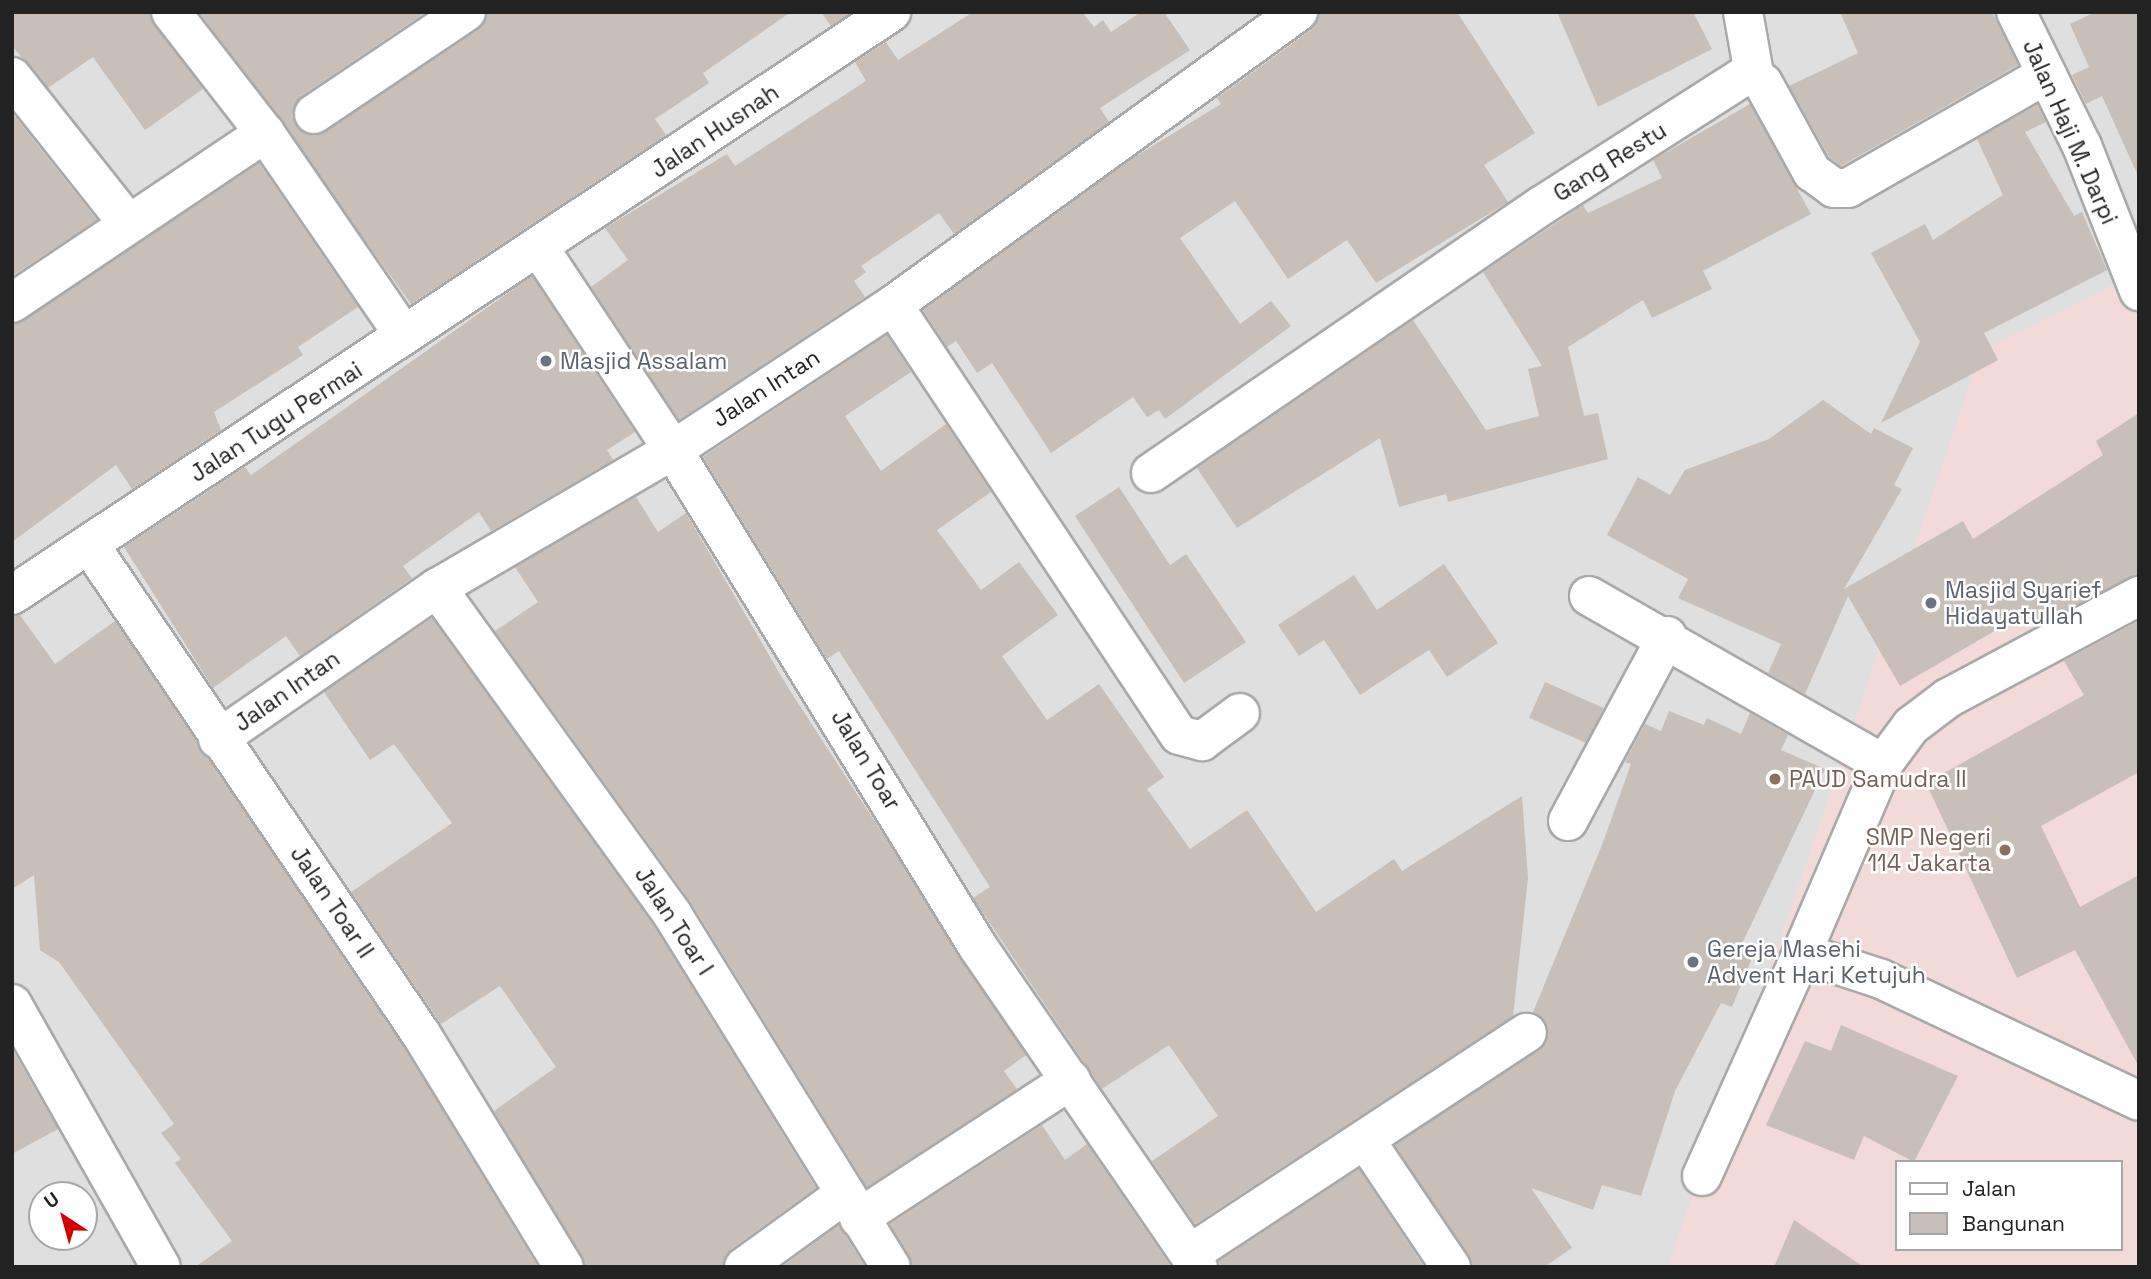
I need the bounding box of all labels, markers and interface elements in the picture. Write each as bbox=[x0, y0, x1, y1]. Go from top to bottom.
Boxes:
street label: Jalan Haji M. Darpi bbox=[2017, 35, 2123, 229]
street label: Jalan Husnah bbox=[646, 78, 784, 184]
street label: Gang Restu bbox=[1548, 116, 1672, 208]
street label: Jalan Intan bbox=[707, 343, 825, 433]
place label: Masjid Assalam bbox=[560, 347, 728, 375]
marker: Masjid Assalam bbox=[538, 353, 554, 369]
street label: Jalan Tugu Permai bbox=[185, 356, 367, 488]
place label: Masjid Syarief Hidayatullah bbox=[1945, 576, 2101, 630]
marker: Masjid Syarief Hidayatullah bbox=[1923, 595, 1939, 611]
street label: Jalan Intan bbox=[229, 645, 345, 737]
street label: Jalan Toar bbox=[825, 705, 907, 815]
place label: PAUD Samudra II bbox=[1789, 765, 1967, 793]
marker: PAUD Samudra II bbox=[1767, 771, 1783, 787]
place label: SMP Negeri 114 Jakarta bbox=[1866, 823, 1991, 877]
street label: Jalan Toar II bbox=[284, 841, 380, 963]
marker: SMP Negeri 114 Jakarta bbox=[1997, 842, 2013, 858]
street label: Jalan Toar I bbox=[629, 861, 719, 981]
place label: Gereja Masehi Advent Hari Ketujuh bbox=[1707, 935, 1926, 989]
marker: Gereja Masehi Advent Hari Ketujuh bbox=[1685, 954, 1701, 970]
legend bbox=[1896, 1160, 2123, 1251]
text: Jalan bbox=[1962, 1175, 2016, 1202]
north arrow bbox=[28, 1181, 98, 1251]
text: U bbox=[39, 1186, 64, 1214]
text: Bangunan bbox=[1962, 1210, 2065, 1237]

